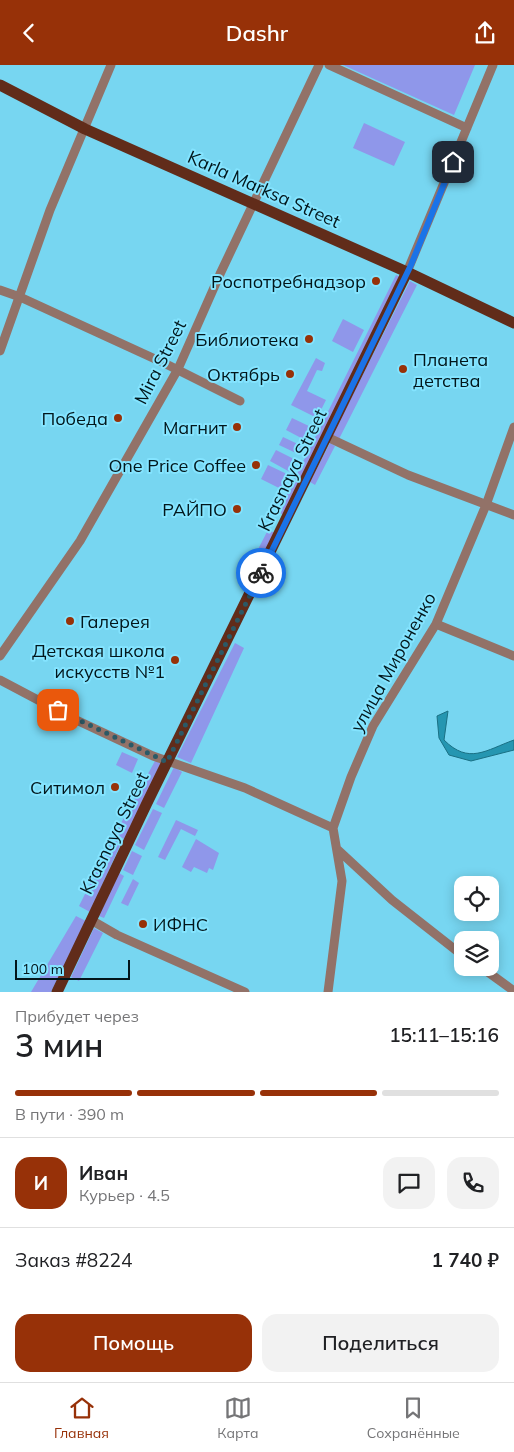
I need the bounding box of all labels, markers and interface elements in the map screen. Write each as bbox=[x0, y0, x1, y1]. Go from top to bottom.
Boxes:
icon: back bbox=[15, 19, 43, 47]
text: Dashr bbox=[226, 19, 288, 47]
icon: share bbox=[471, 19, 499, 47]
pin bbox=[432, 141, 474, 183]
street label: Karla Marksa Street bbox=[184, 145, 344, 233]
icon: home bbox=[439, 148, 467, 176]
place label: Роспотребнадзор bbox=[211, 270, 366, 293]
marker: Роспотребнадзор bbox=[370, 275, 382, 287]
street label: Mira Street bbox=[129, 316, 191, 408]
place label: Библиотека bbox=[195, 328, 299, 351]
marker: Библиотека bbox=[303, 333, 315, 345]
place label: Планета детства bbox=[413, 348, 488, 392]
place label: Октябрь bbox=[207, 363, 280, 386]
marker: Планета детства bbox=[397, 363, 409, 375]
marker: Октябрь bbox=[284, 368, 296, 380]
street label: Krasnaya Street bbox=[252, 405, 332, 535]
place label: Победа bbox=[41, 407, 108, 430]
marker: Победа bbox=[112, 412, 124, 424]
place label: Магнит bbox=[163, 416, 228, 439]
marker: Магнит bbox=[231, 421, 243, 433]
place label: One Price Coffee bbox=[108, 454, 246, 477]
marker: One Price Coffee bbox=[250, 459, 262, 471]
place label: РАЙПО bbox=[162, 498, 227, 521]
marker: РАЙПО bbox=[231, 503, 243, 515]
courier bbox=[236, 548, 286, 598]
icon: bike bbox=[247, 559, 275, 587]
street label: улица Мироненко bbox=[345, 588, 441, 736]
place label: Галерея bbox=[80, 610, 150, 633]
marker: Галерея bbox=[64, 615, 76, 627]
place label: Детская школа искусств №1 bbox=[32, 639, 165, 683]
marker: Детская школа искусств №1 bbox=[169, 654, 181, 666]
pin bbox=[37, 689, 79, 731]
icon: bag bbox=[44, 696, 72, 724]
street label: Krasnaya Street bbox=[74, 768, 154, 898]
place label: Ситимол bbox=[30, 776, 105, 799]
marker: Ситимол bbox=[109, 781, 121, 793]
map controls bbox=[454, 876, 499, 976]
button: locate bbox=[454, 876, 499, 921]
place label: ИФНС bbox=[153, 913, 208, 936]
marker: ИФНС bbox=[137, 918, 149, 930]
button: layers bbox=[454, 931, 499, 976]
scale bar bbox=[15, 957, 130, 980]
text: 100 m bbox=[22, 960, 63, 978]
text: Прибудет через bbox=[15, 1006, 139, 1026]
text: 15:11–15:16 bbox=[389, 1023, 499, 1047]
text: 3 мин bbox=[15, 1025, 103, 1065]
text: В пути · 390 m bbox=[15, 1104, 124, 1124]
button: chat bbox=[383, 1157, 435, 1209]
button: phone bbox=[447, 1157, 499, 1209]
text: Иван bbox=[79, 1161, 128, 1185]
text: И bbox=[34, 1171, 48, 1195]
text: Курьер · 4.5 bbox=[79, 1185, 170, 1205]
text: Заказ #8224 bbox=[15, 1248, 132, 1272]
text: 1 740 ₽ bbox=[432, 1248, 499, 1272]
button: Помощь bbox=[15, 1314, 252, 1372]
button: Поделиться bbox=[262, 1314, 499, 1372]
tab: Главная bbox=[54, 1394, 109, 1442]
tab: Карта bbox=[217, 1394, 258, 1442]
tab: Сохранённые bbox=[367, 1394, 460, 1442]

